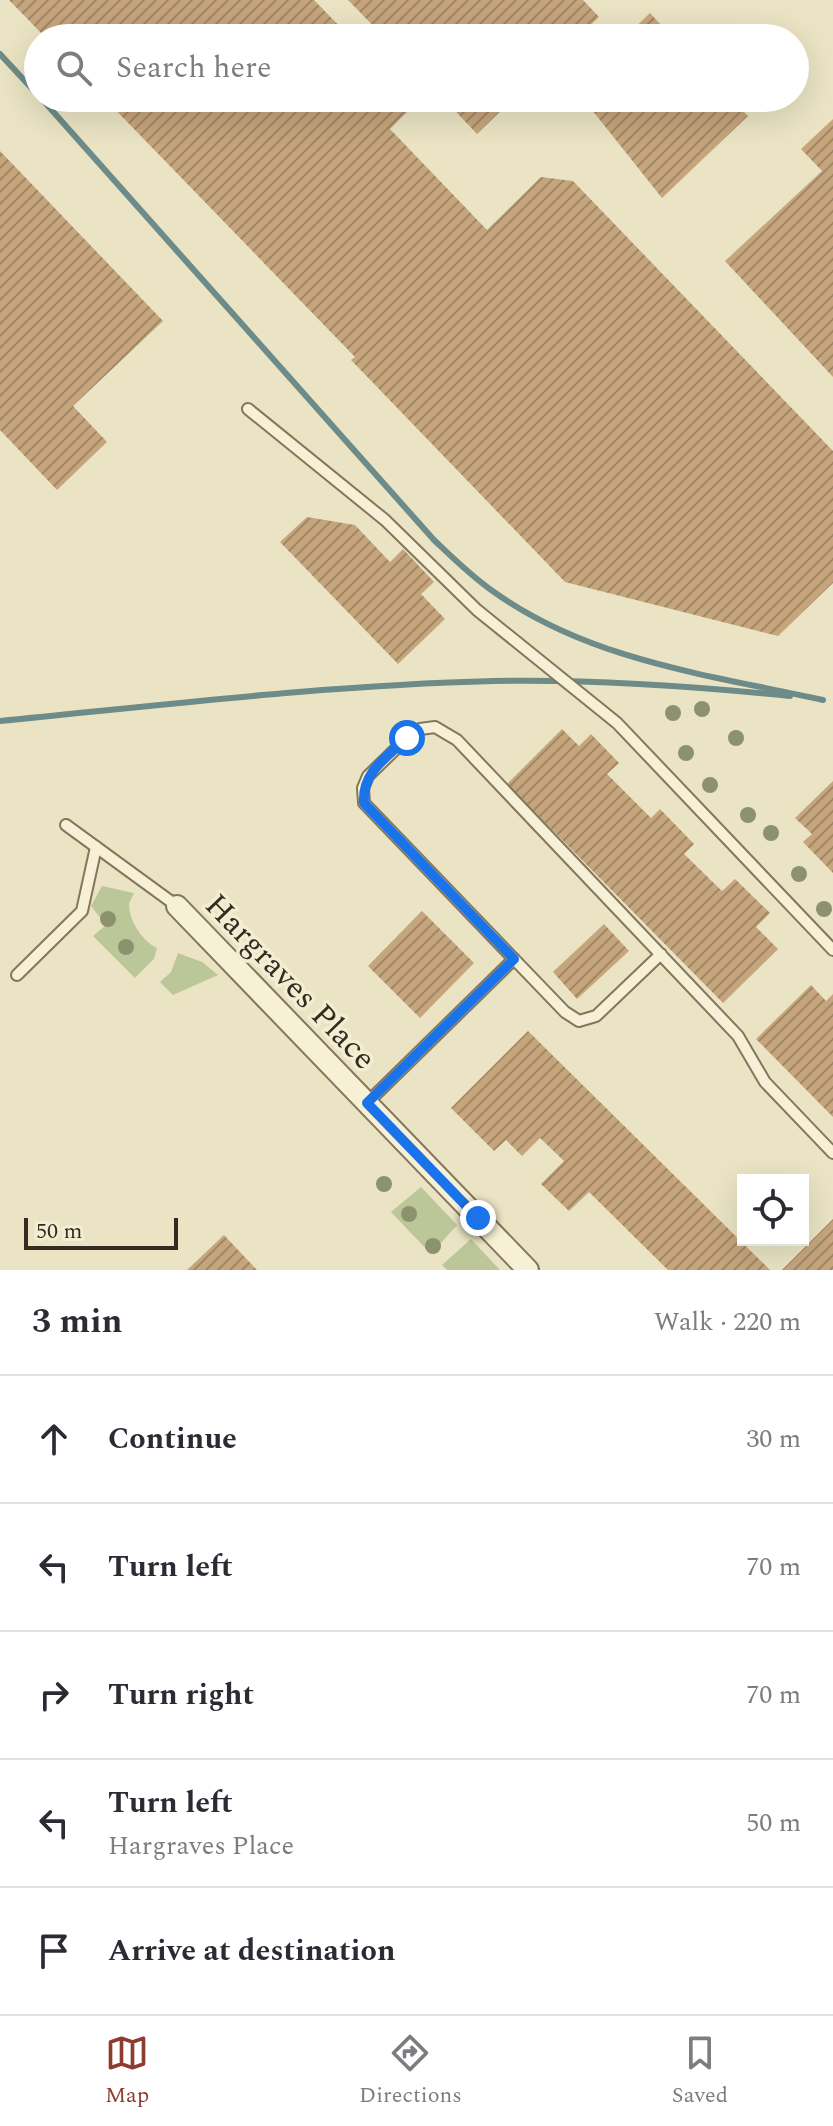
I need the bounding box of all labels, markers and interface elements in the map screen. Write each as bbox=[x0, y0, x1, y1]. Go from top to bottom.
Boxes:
search box bbox=[24, 24, 809, 112]
text: Search here bbox=[116, 45, 272, 91]
icon: search bbox=[52, 46, 96, 90]
route start bbox=[389, 720, 425, 756]
street label: Hargraves Place bbox=[193, 883, 387, 1081]
map controls bbox=[737, 1174, 809, 1246]
button: locate bbox=[737, 1174, 809, 1246]
route end bbox=[460, 1200, 496, 1236]
scale bar bbox=[24, 1214, 178, 1250]
text: 50 m bbox=[36, 1215, 82, 1248]
text: 3 min bbox=[32, 1296, 122, 1348]
text: Walk · 220 m bbox=[654, 1302, 801, 1342]
text: Continue bbox=[108, 1416, 237, 1462]
icon: ahead bbox=[32, 1417, 76, 1461]
text: 30 m bbox=[746, 1419, 801, 1459]
text: Turn left bbox=[108, 1544, 233, 1590]
icon: left bbox=[32, 1545, 76, 1589]
text: 70 m bbox=[746, 1547, 801, 1587]
text: Turn right bbox=[108, 1672, 254, 1718]
icon: right bbox=[32, 1673, 76, 1717]
text: 70 m bbox=[746, 1675, 801, 1715]
text: Turn left bbox=[108, 1780, 233, 1826]
icon: left bbox=[32, 1801, 76, 1845]
text: 50 m bbox=[746, 1803, 801, 1843]
text: Hargraves Place bbox=[108, 1826, 294, 1866]
text: Arrive at destination bbox=[108, 1928, 395, 1974]
icon: arrive bbox=[32, 1929, 76, 1973]
tab: Map bbox=[105, 2031, 149, 2112]
tab: Directions bbox=[359, 2031, 462, 2112]
tab: Saved bbox=[672, 2031, 728, 2112]

